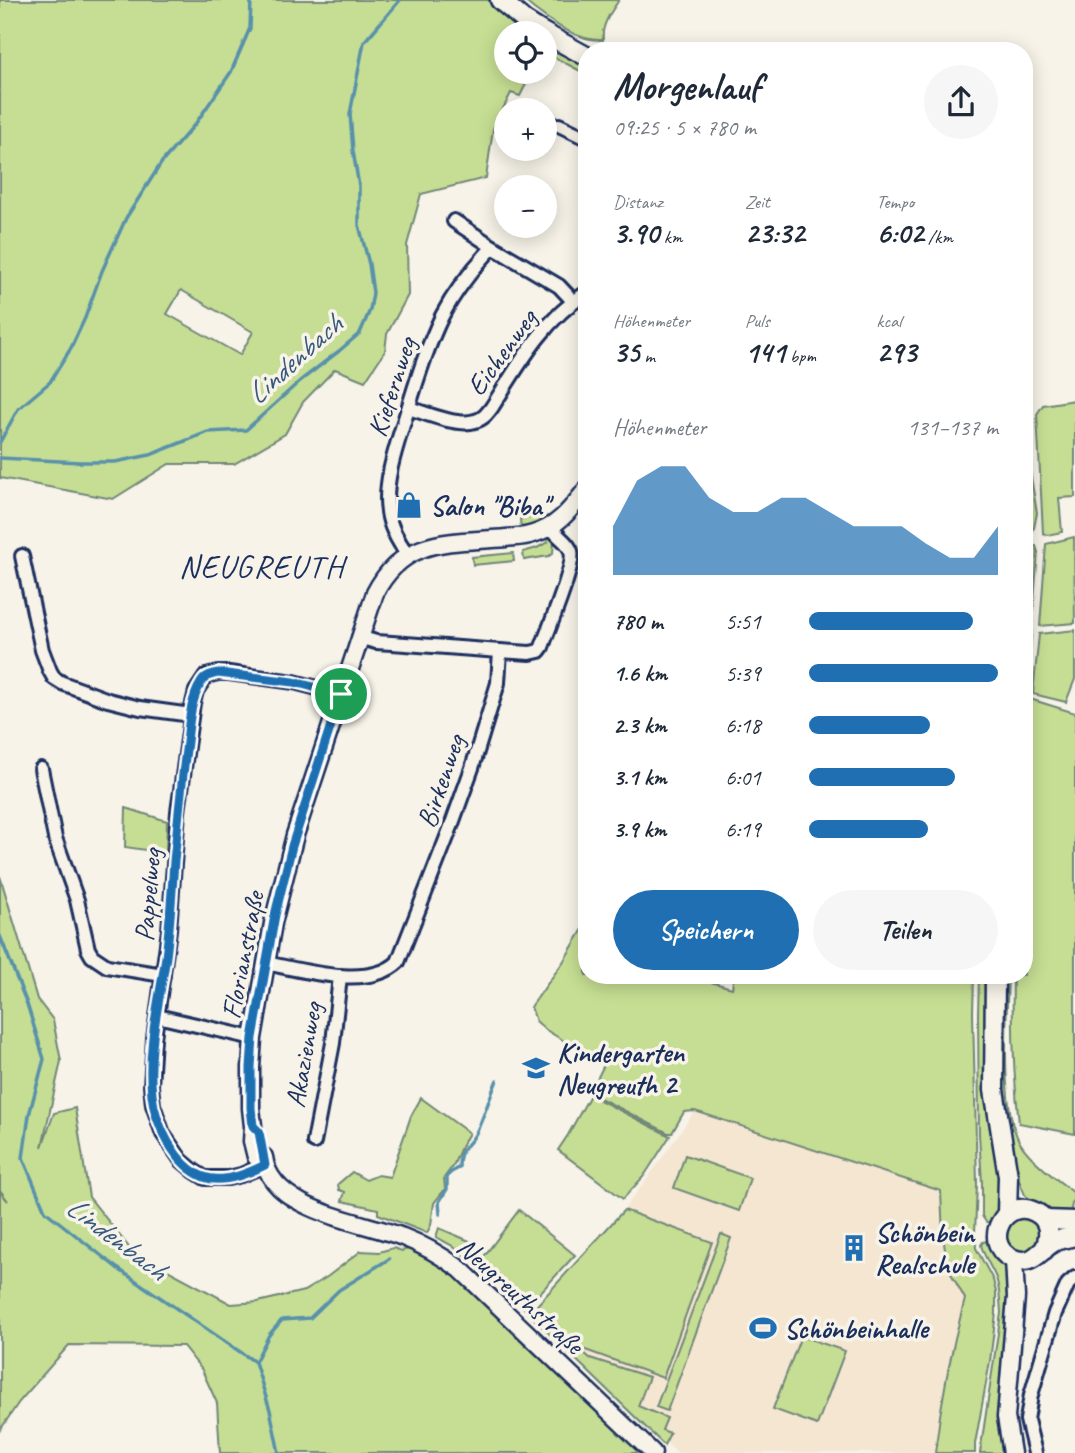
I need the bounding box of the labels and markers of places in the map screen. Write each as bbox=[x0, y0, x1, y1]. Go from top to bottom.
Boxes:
place label: Salon "Biba" bbox=[430, 488, 555, 523]
shop icon: Salon "Biba" bbox=[394, 490, 424, 520]
pin bbox=[311, 664, 371, 724]
place label: Kindergarten Neugreuth 2 bbox=[557, 1035, 685, 1102]
school or university icon: Kindergarten Neugreuth 2 bbox=[521, 1053, 551, 1083]
place label: Schönbein Realschule bbox=[875, 1215, 977, 1282]
building icon: Schönbein Realschule bbox=[839, 1233, 869, 1263]
place label: Schönbeinhalle bbox=[784, 1311, 930, 1346]
sports icon: Schönbeinhalle bbox=[748, 1313, 778, 1343]

